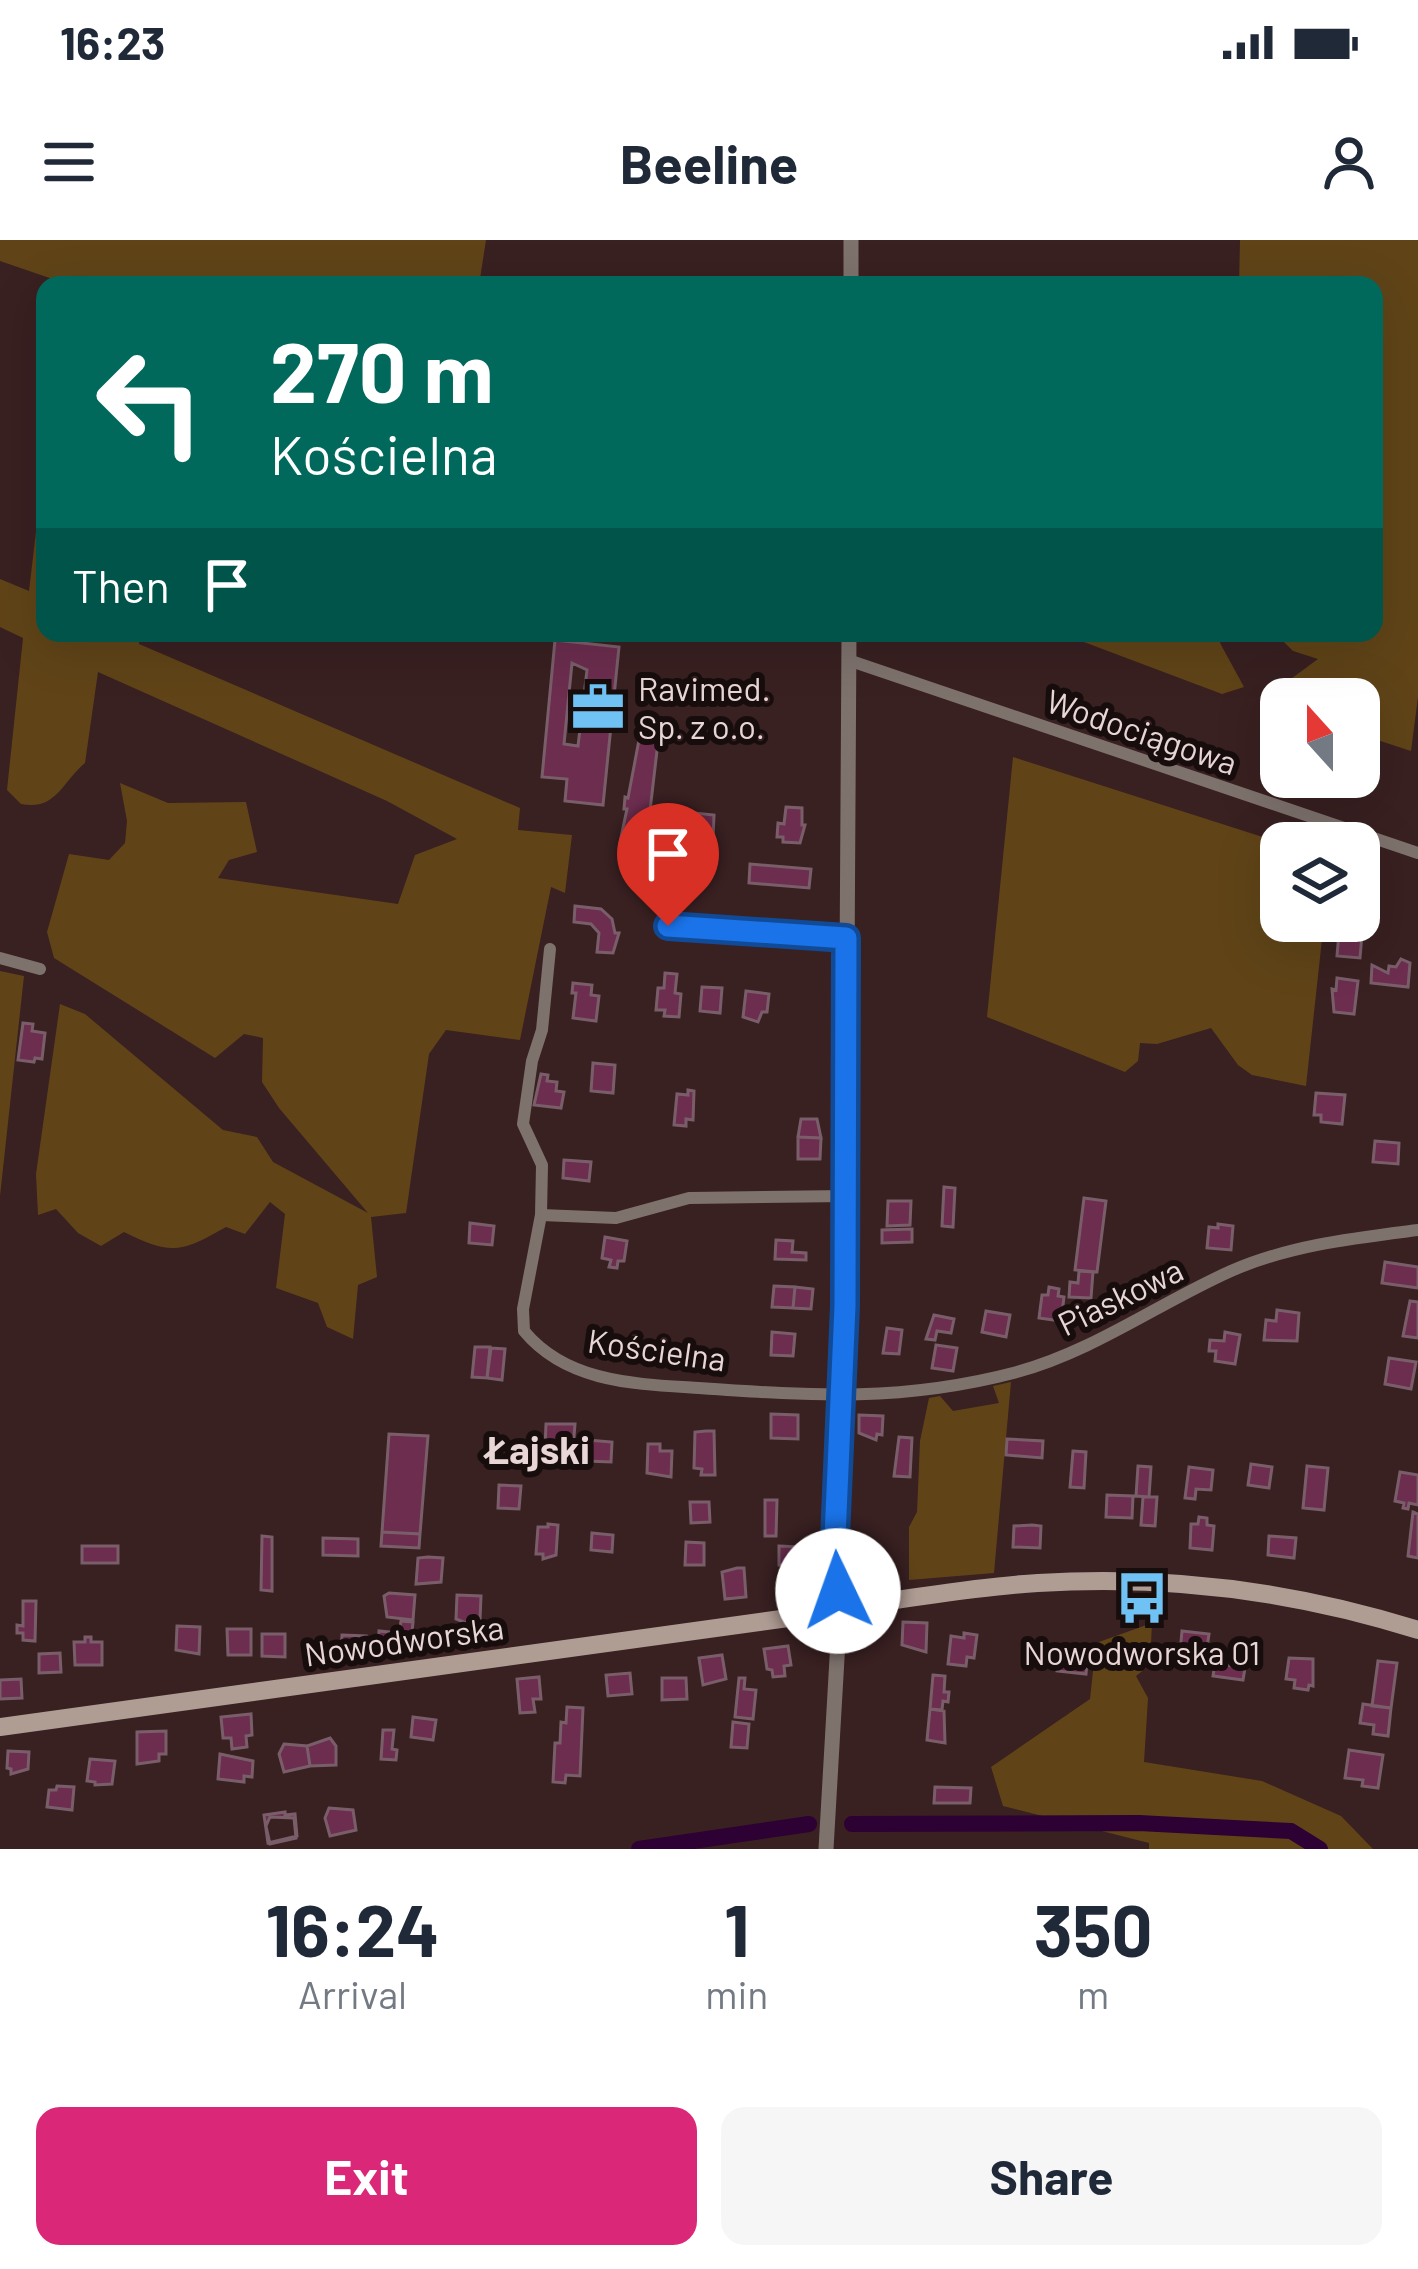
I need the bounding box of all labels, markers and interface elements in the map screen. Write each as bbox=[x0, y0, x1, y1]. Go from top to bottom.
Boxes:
text: 16:23 bbox=[60, 15, 165, 69]
icon: menu bbox=[36, 129, 102, 195]
icon: person bbox=[1316, 129, 1382, 195]
text: Beeline bbox=[620, 130, 798, 195]
text: 270 m bbox=[270, 319, 494, 420]
icon: left bbox=[72, 324, 228, 480]
text: Kościelna bbox=[270, 421, 498, 486]
icon: arrive bbox=[194, 552, 260, 618]
text: Then bbox=[72, 558, 170, 612]
place label: Ravimed. Sp. z o.o. bbox=[638, 668, 771, 746]
office icon: Ravimed. Sp. z o.o. bbox=[569, 678, 627, 736]
north arrow bbox=[1260, 678, 1380, 798]
map controls bbox=[1260, 678, 1380, 942]
street label: Wodociągowa bbox=[1041, 680, 1243, 782]
pin bbox=[617, 803, 719, 926]
icon: arrive bbox=[635, 821, 701, 887]
button: layers bbox=[1260, 822, 1380, 942]
street label: Piaskowa bbox=[1051, 1249, 1189, 1343]
street label: Kościelna bbox=[585, 1320, 729, 1378]
district label: Łajski bbox=[483, 1425, 590, 1472]
position arrow bbox=[775, 1528, 901, 1654]
bus stop icon: Nowodworska 01 bbox=[1113, 1569, 1171, 1627]
street label: Nowodworska bbox=[302, 1606, 506, 1674]
place label: Nowodworska 01 bbox=[1024, 1632, 1260, 1672]
text: 16:24 bbox=[265, 1885, 440, 1971]
text: 1 bbox=[724, 1885, 749, 1971]
text: 350 bbox=[1034, 1885, 1153, 1971]
text: Arrival bbox=[298, 1970, 407, 2017]
text: min bbox=[705, 1970, 768, 2017]
text: m bbox=[1077, 1970, 1109, 2017]
button: Exit bbox=[36, 2107, 697, 2245]
button: Share bbox=[721, 2107, 1382, 2245]

